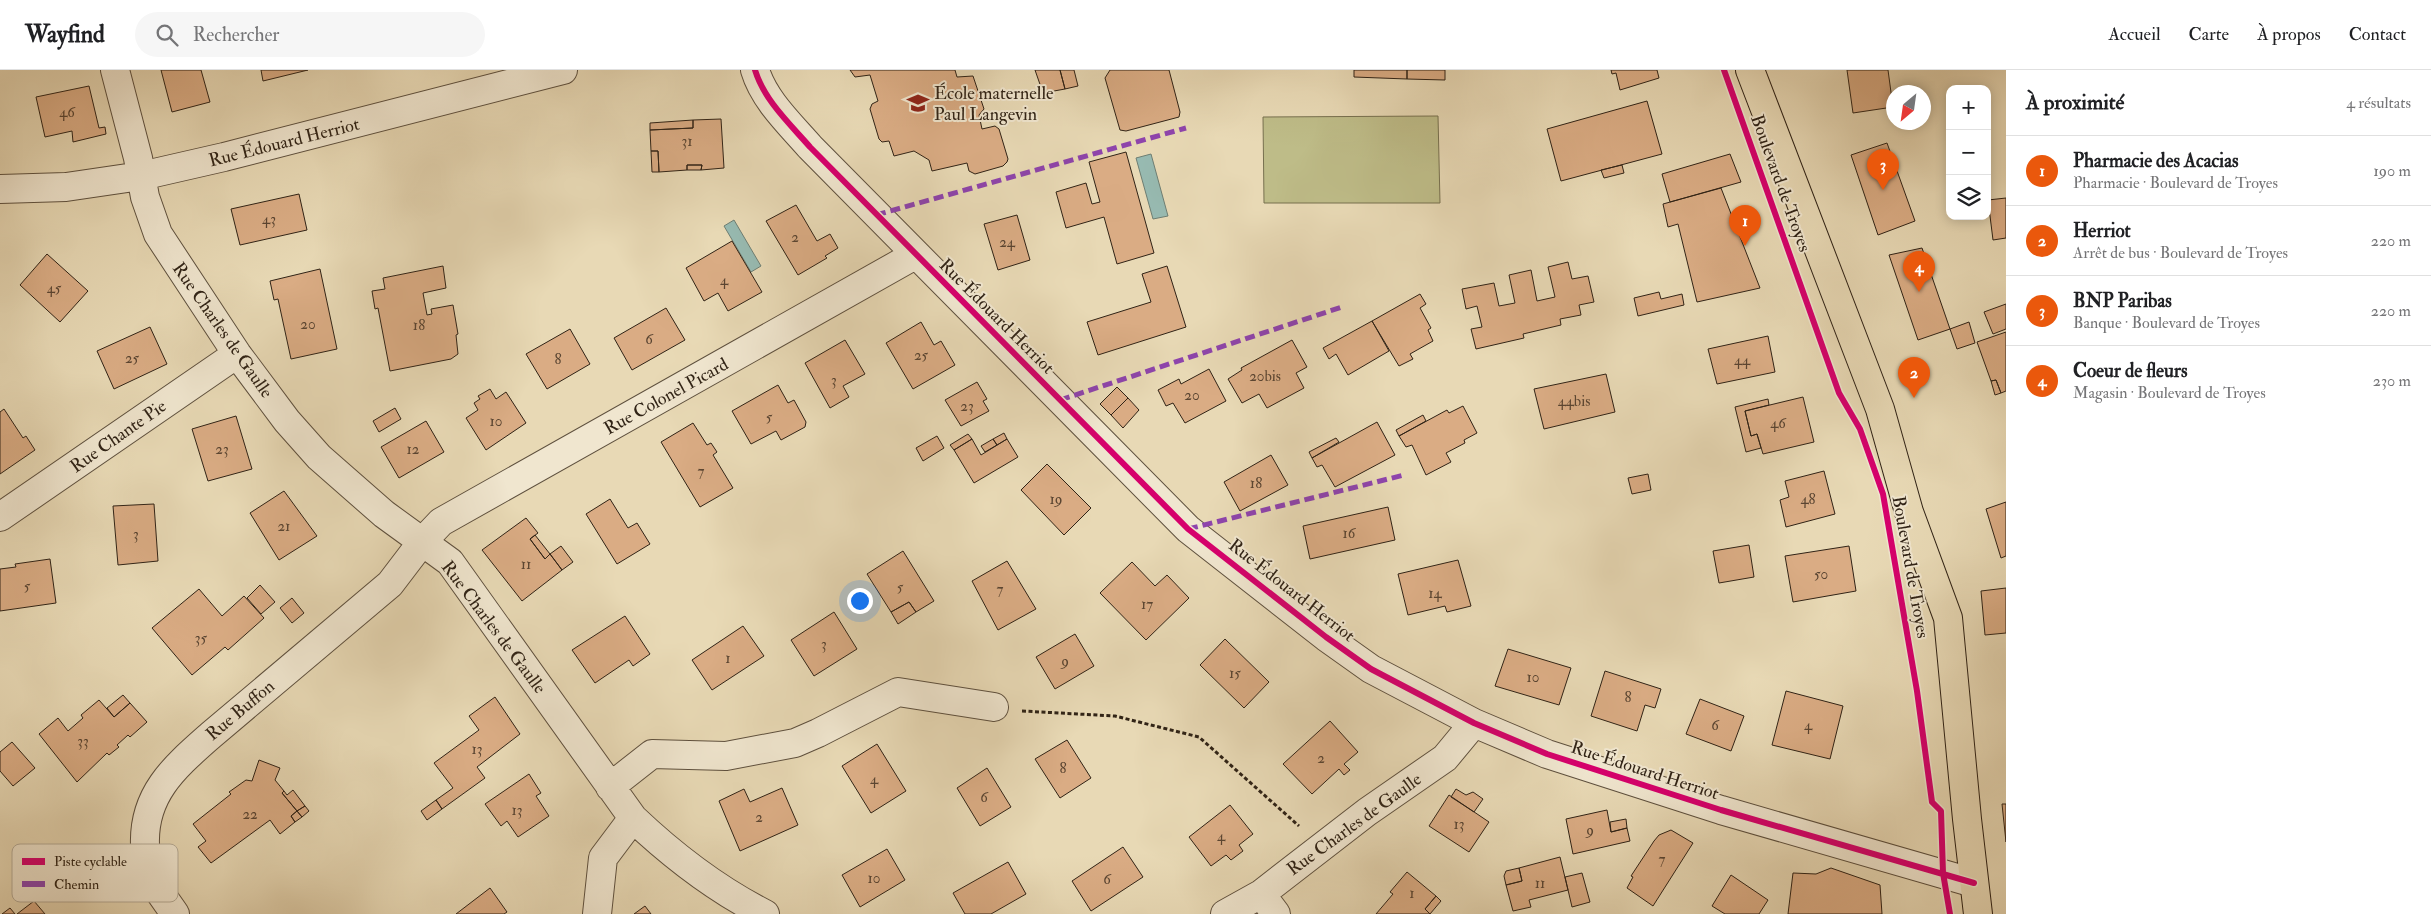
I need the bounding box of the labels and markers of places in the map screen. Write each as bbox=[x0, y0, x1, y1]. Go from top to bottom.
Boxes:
place label: École maternelle Paul Langevin bbox=[934, 82, 1054, 126]
school or university icon: École maternelle Paul Langevin bbox=[905, 90, 931, 116]
pin: 3 bbox=[1867, 149, 1899, 190]
pin: 1 bbox=[1729, 205, 1761, 246]
pin: 4 bbox=[1903, 251, 1935, 292]
pin: 2 bbox=[1898, 357, 1930, 398]

